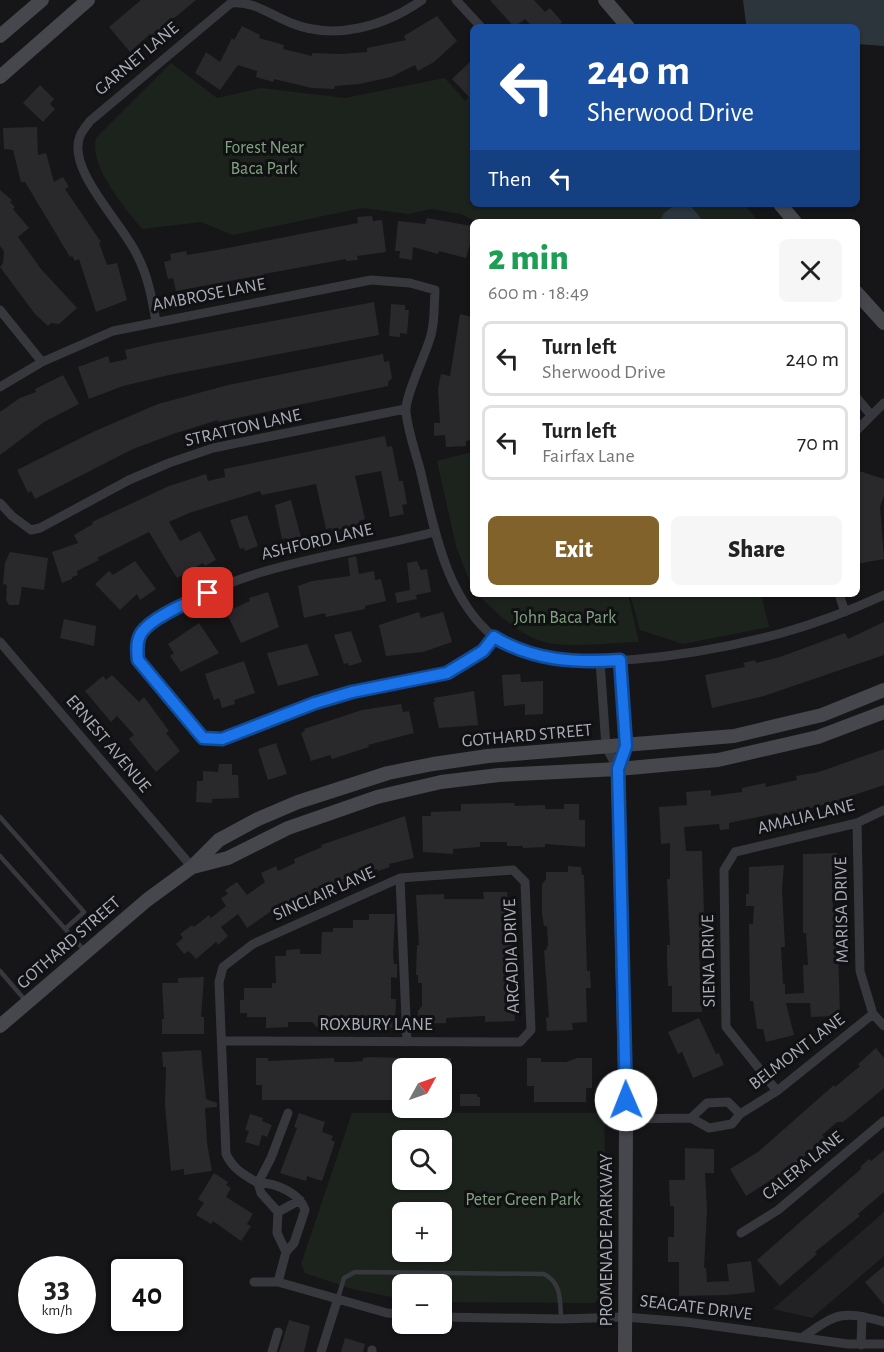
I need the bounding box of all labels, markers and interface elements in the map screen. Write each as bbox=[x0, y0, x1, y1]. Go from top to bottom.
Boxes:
street label: GARNET LANE bbox=[92, 19, 182, 99]
icon: left bbox=[488, 48, 566, 126]
text: 240 m bbox=[587, 50, 690, 92]
text: Sherwood Drive bbox=[587, 99, 754, 126]
park label: Forest Near Baca Park bbox=[224, 139, 304, 178]
icon: left bbox=[544, 162, 577, 195]
text: Then bbox=[488, 168, 532, 190]
button: close bbox=[779, 239, 842, 302]
text: 2 min bbox=[488, 240, 569, 276]
street label: AMBROSE LANE bbox=[151, 275, 267, 315]
text: 600 m · 18:49 bbox=[488, 283, 589, 303]
text: Turn left bbox=[542, 336, 616, 358]
icon: left bbox=[491, 342, 524, 375]
text: 240 m bbox=[786, 348, 839, 370]
text: Sherwood Drive bbox=[542, 362, 666, 382]
street label: STRATTON LANE bbox=[183, 406, 303, 450]
text: Turn left bbox=[542, 420, 616, 442]
icon: left bbox=[491, 426, 524, 459]
text: 70 m bbox=[797, 432, 839, 454]
text: Fairfax Lane bbox=[542, 446, 635, 466]
button: Exit bbox=[488, 516, 659, 585]
button: Share bbox=[671, 516, 842, 585]
street label: ASHFORD LANE bbox=[259, 520, 375, 564]
pin bbox=[182, 567, 233, 618]
icon: arrive bbox=[191, 576, 224, 609]
park label: John Baca Park bbox=[514, 609, 617, 627]
street label: ERNEST AVENUE bbox=[62, 692, 154, 796]
street label: GOTHARD STREET bbox=[461, 721, 593, 751]
street label: AMALIA LANE bbox=[756, 796, 857, 838]
street label: MARISA DRIVE bbox=[832, 856, 852, 963]
street label: SINCLAIR LANE bbox=[270, 863, 378, 924]
street label: GOTHARD STREET bbox=[14, 893, 124, 993]
street label: ARCADIA DRIVE bbox=[501, 898, 523, 1014]
street label: SIENA DRIVE bbox=[699, 914, 719, 1007]
street label: BELMONT LANE bbox=[746, 1010, 848, 1094]
street label: ROXBURY LANE bbox=[319, 1016, 433, 1034]
north arrow bbox=[392, 1058, 452, 1118]
map controls bbox=[392, 1058, 452, 1334]
position arrow bbox=[594, 1068, 658, 1132]
street label: CALERA LANE bbox=[759, 1128, 847, 1204]
button: search bbox=[392, 1130, 452, 1190]
street label: PROMENADE PARKWAY bbox=[598, 1153, 616, 1326]
park label: Peter Green Park bbox=[465, 1191, 582, 1209]
button: + bbox=[392, 1202, 452, 1262]
speed limit sign: 40 bbox=[108, 1256, 186, 1334]
text: 33 bbox=[44, 1273, 70, 1303]
button: − bbox=[392, 1274, 452, 1334]
street label: SEAGATE DRIVE bbox=[639, 1292, 753, 1324]
text: km/h bbox=[42, 1303, 72, 1318]

